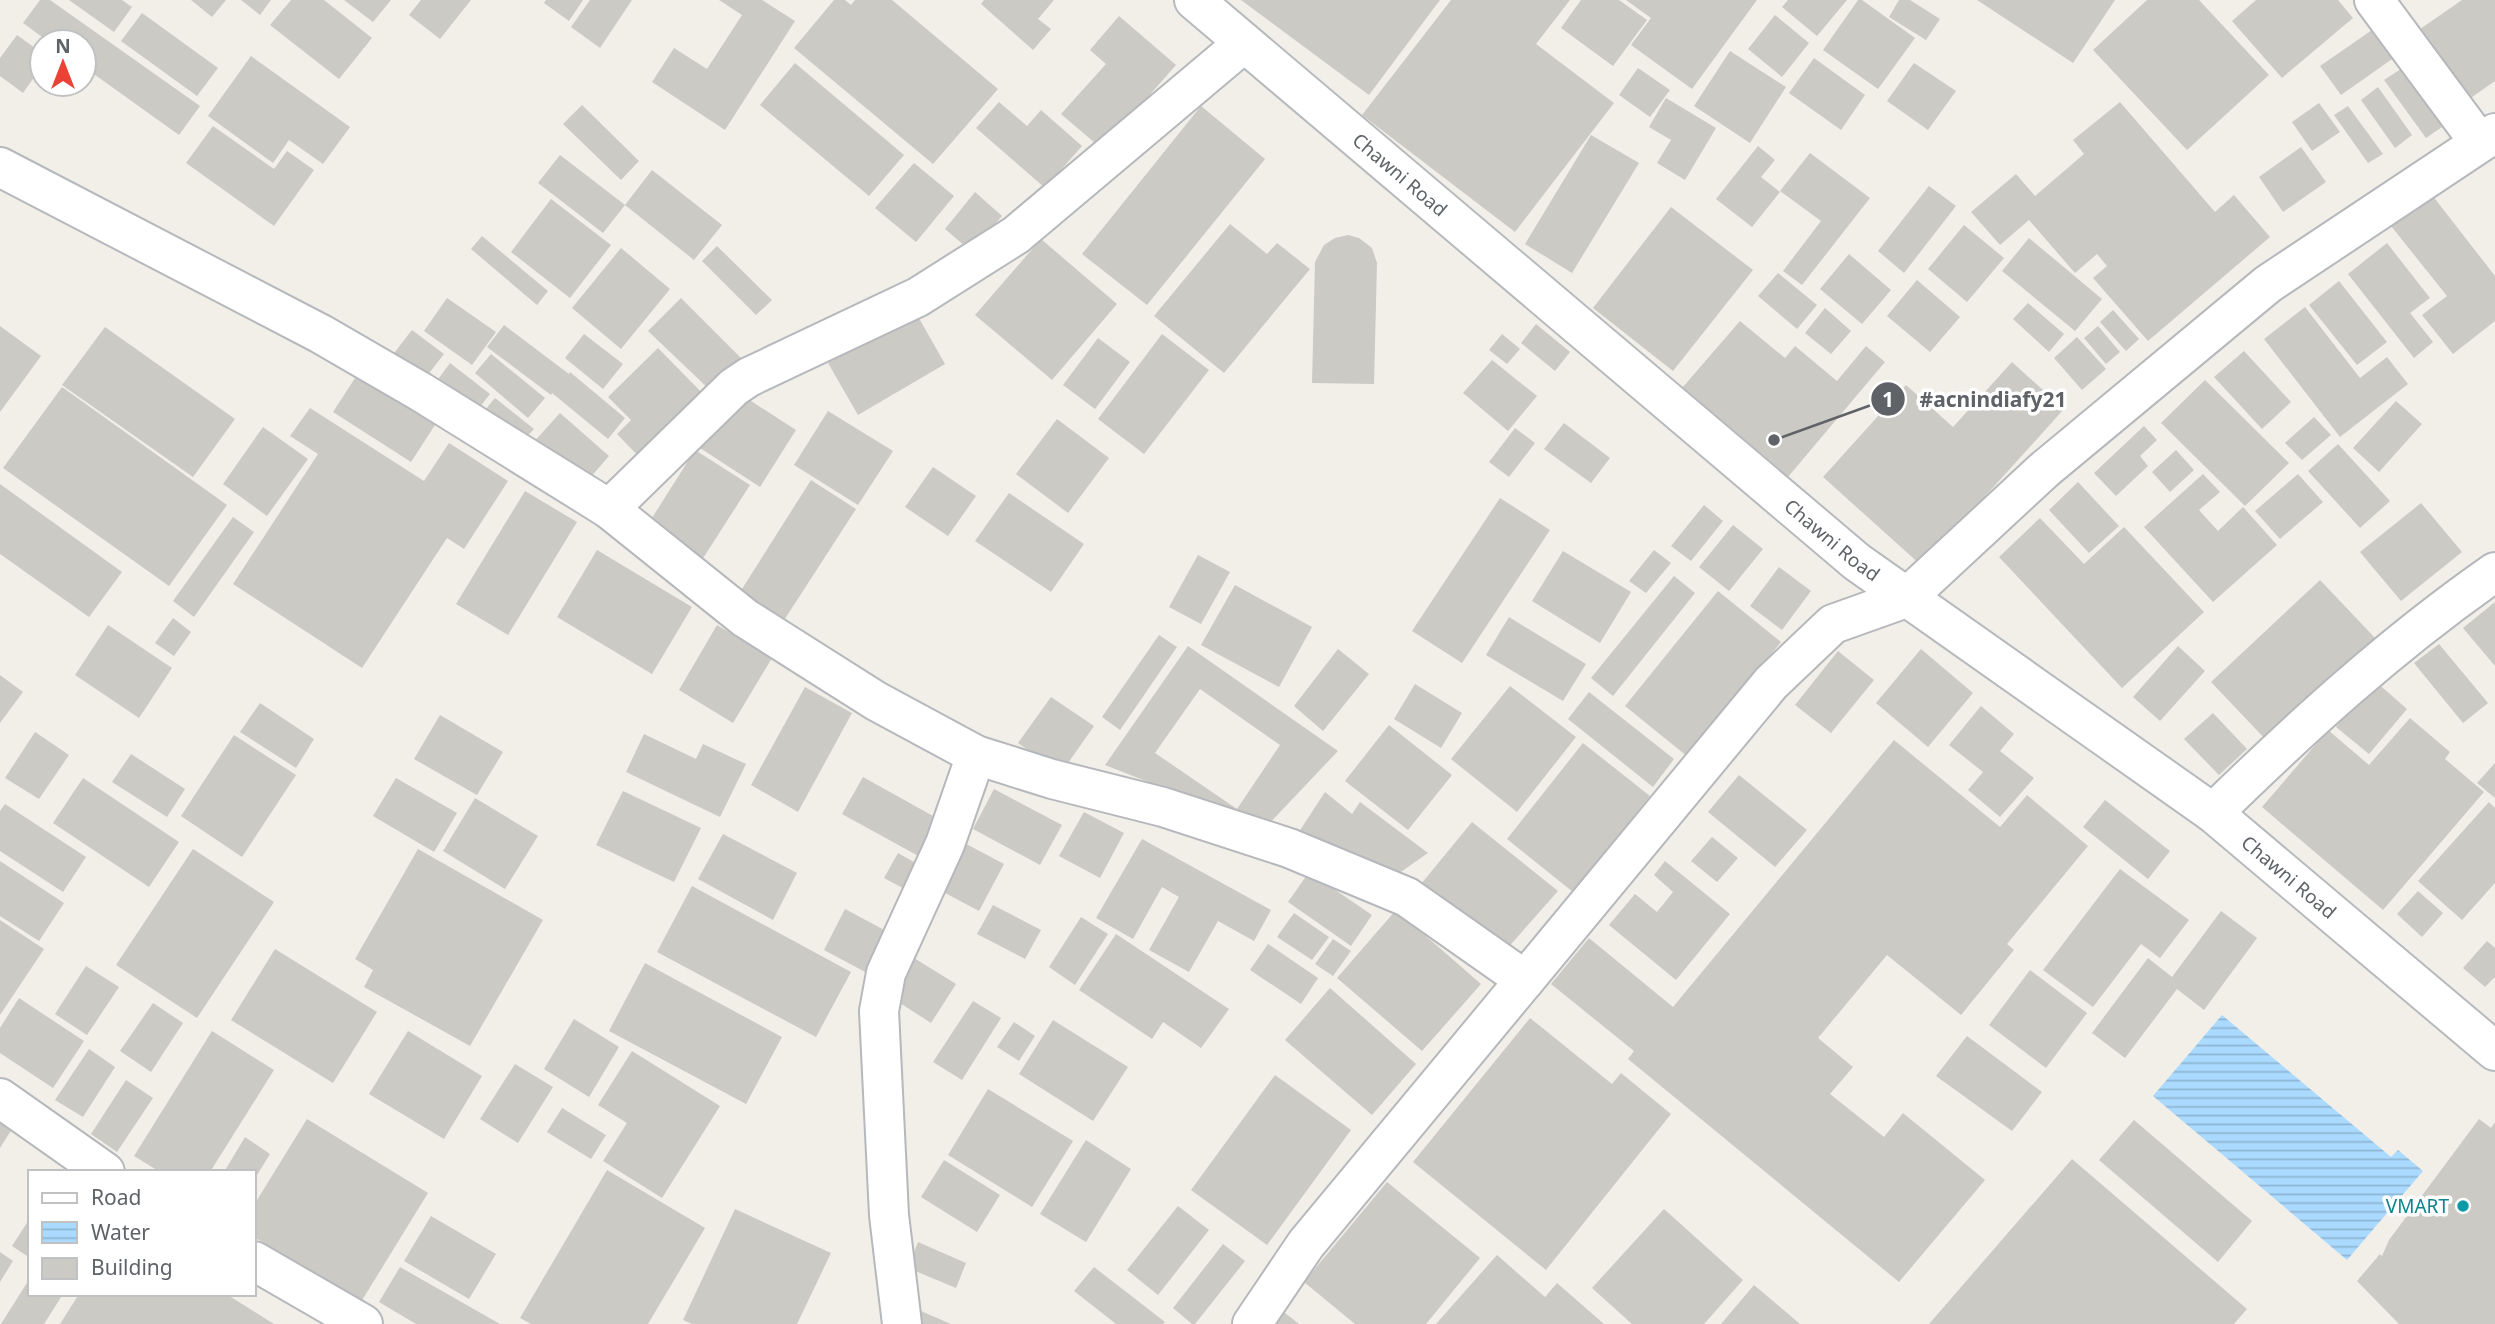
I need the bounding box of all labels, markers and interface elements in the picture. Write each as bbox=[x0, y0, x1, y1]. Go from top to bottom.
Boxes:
north arrow bbox=[28, 28, 98, 98]
text: N bbox=[55, 33, 71, 59]
street label: Chawni Road bbox=[1347, 127, 1453, 222]
callout: #acnindiafy21 bbox=[1870, 378, 2080, 420]
text: 1 bbox=[1882, 385, 1894, 413]
text: #acnindiafy21 bbox=[1920, 385, 2066, 413]
street label: Chawni Road bbox=[1779, 493, 1885, 587]
street label: Chawni Road bbox=[2236, 829, 2342, 925]
legend bbox=[28, 1170, 256, 1296]
text: Road bbox=[91, 1183, 141, 1211]
place label: VMART bbox=[2386, 1193, 2449, 1219]
marker: VMART bbox=[2455, 1198, 2471, 1214]
text: Water bbox=[91, 1218, 150, 1246]
text: Building bbox=[91, 1253, 173, 1281]

